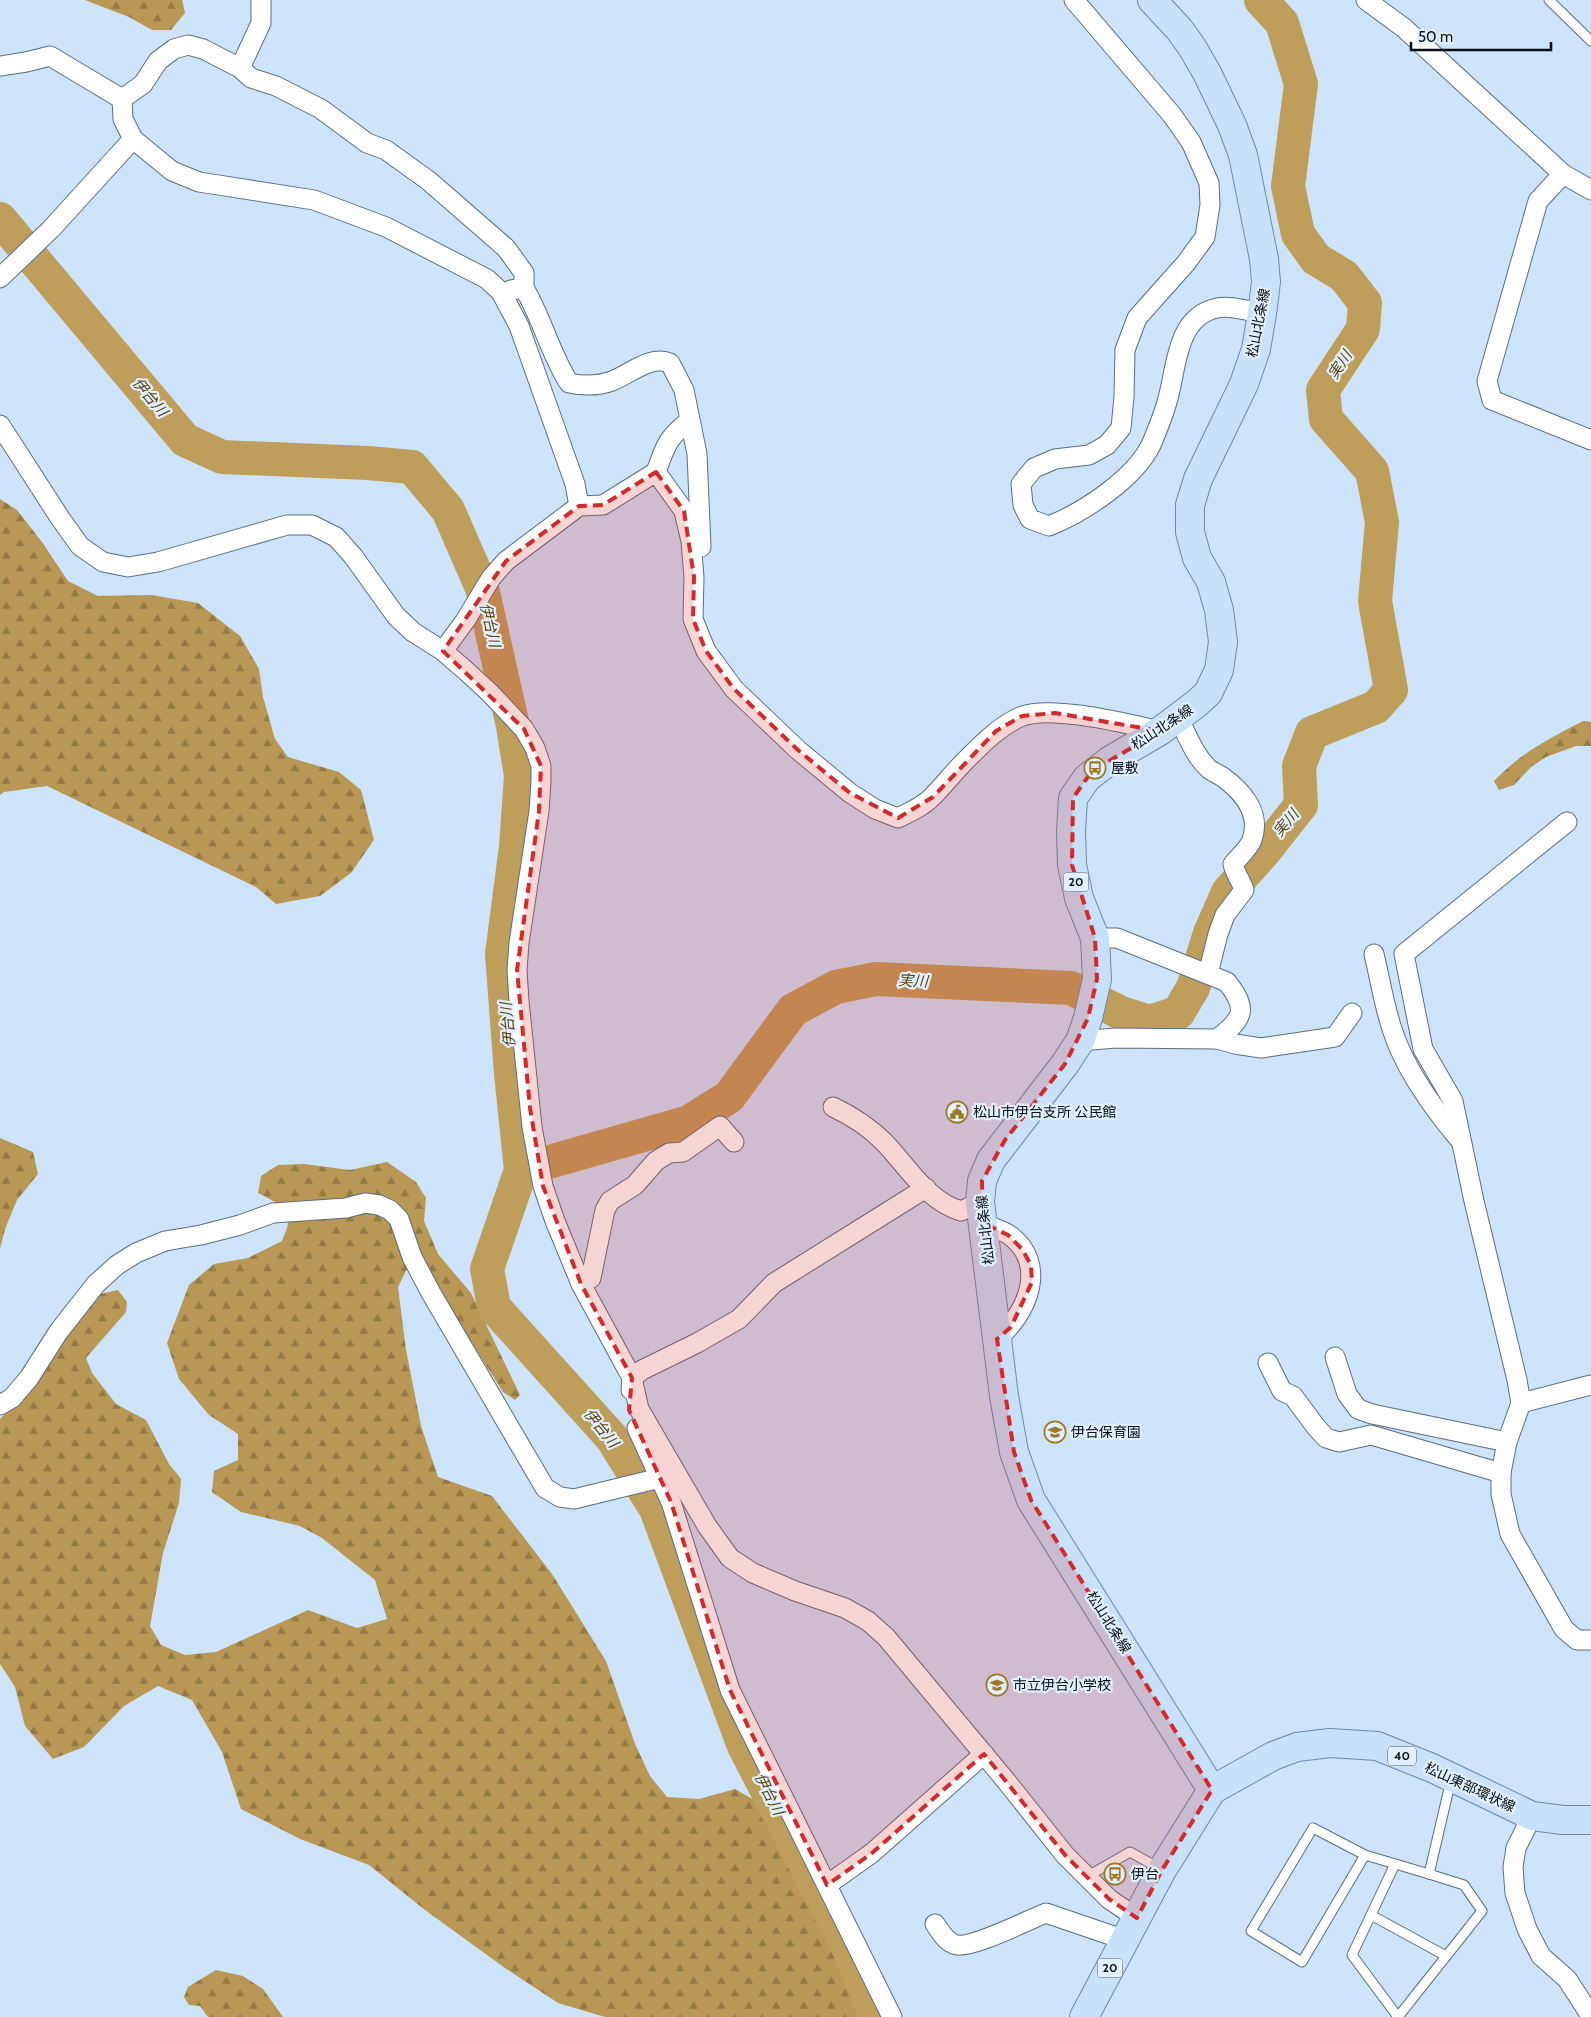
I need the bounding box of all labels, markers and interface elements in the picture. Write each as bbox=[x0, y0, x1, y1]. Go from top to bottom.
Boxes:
scale bar bbox=[1411, 20, 1551, 52]
text: 50 m bbox=[1418, 28, 1453, 46]
street label: 松山北条線 bbox=[1242, 287, 1274, 359]
water label: 実川 bbox=[1324, 346, 1357, 382]
water label: 伊台川 bbox=[129, 374, 173, 422]
water label: 伊台川 bbox=[476, 601, 504, 651]
street label: 松山北条線 bbox=[1128, 700, 1196, 754]
bus stop icon: 屋敷 bbox=[1083, 756, 1107, 780]
place label: 屋敷 bbox=[1111, 759, 1139, 777]
water label: 実川 bbox=[1269, 804, 1304, 840]
road number: 20 bbox=[1064, 872, 1088, 892]
water label: 実川 bbox=[898, 971, 930, 991]
water label: 伊台川 bbox=[497, 1000, 519, 1048]
public building icon: 松山市伊台支所 公民館 bbox=[945, 1100, 969, 1124]
place label: 松山市伊台支所 公民館 bbox=[973, 1103, 1116, 1121]
street label: 松山北条線 bbox=[972, 1194, 998, 1266]
water label: 伊台川 bbox=[580, 1405, 623, 1453]
school or university icon: 伊台保育園 bbox=[1043, 1420, 1067, 1444]
place label: 伊台保育園 bbox=[1071, 1423, 1141, 1441]
street label: 松山北条線 bbox=[1083, 1588, 1135, 1656]
school or university icon: 市立伊台小学校 bbox=[985, 1673, 1009, 1697]
place label: 市立伊台小学校 bbox=[1013, 1676, 1111, 1694]
road number: 40 bbox=[1388, 1746, 1416, 1765]
street label: 松山東部環状線 bbox=[1422, 1758, 1518, 1816]
water label: 伊台川 bbox=[751, 1770, 788, 1820]
bus stop icon: 伊台 bbox=[1103, 1862, 1127, 1886]
place label: 伊台 bbox=[1131, 1865, 1159, 1883]
road number: 20 bbox=[1098, 1959, 1122, 1978]

